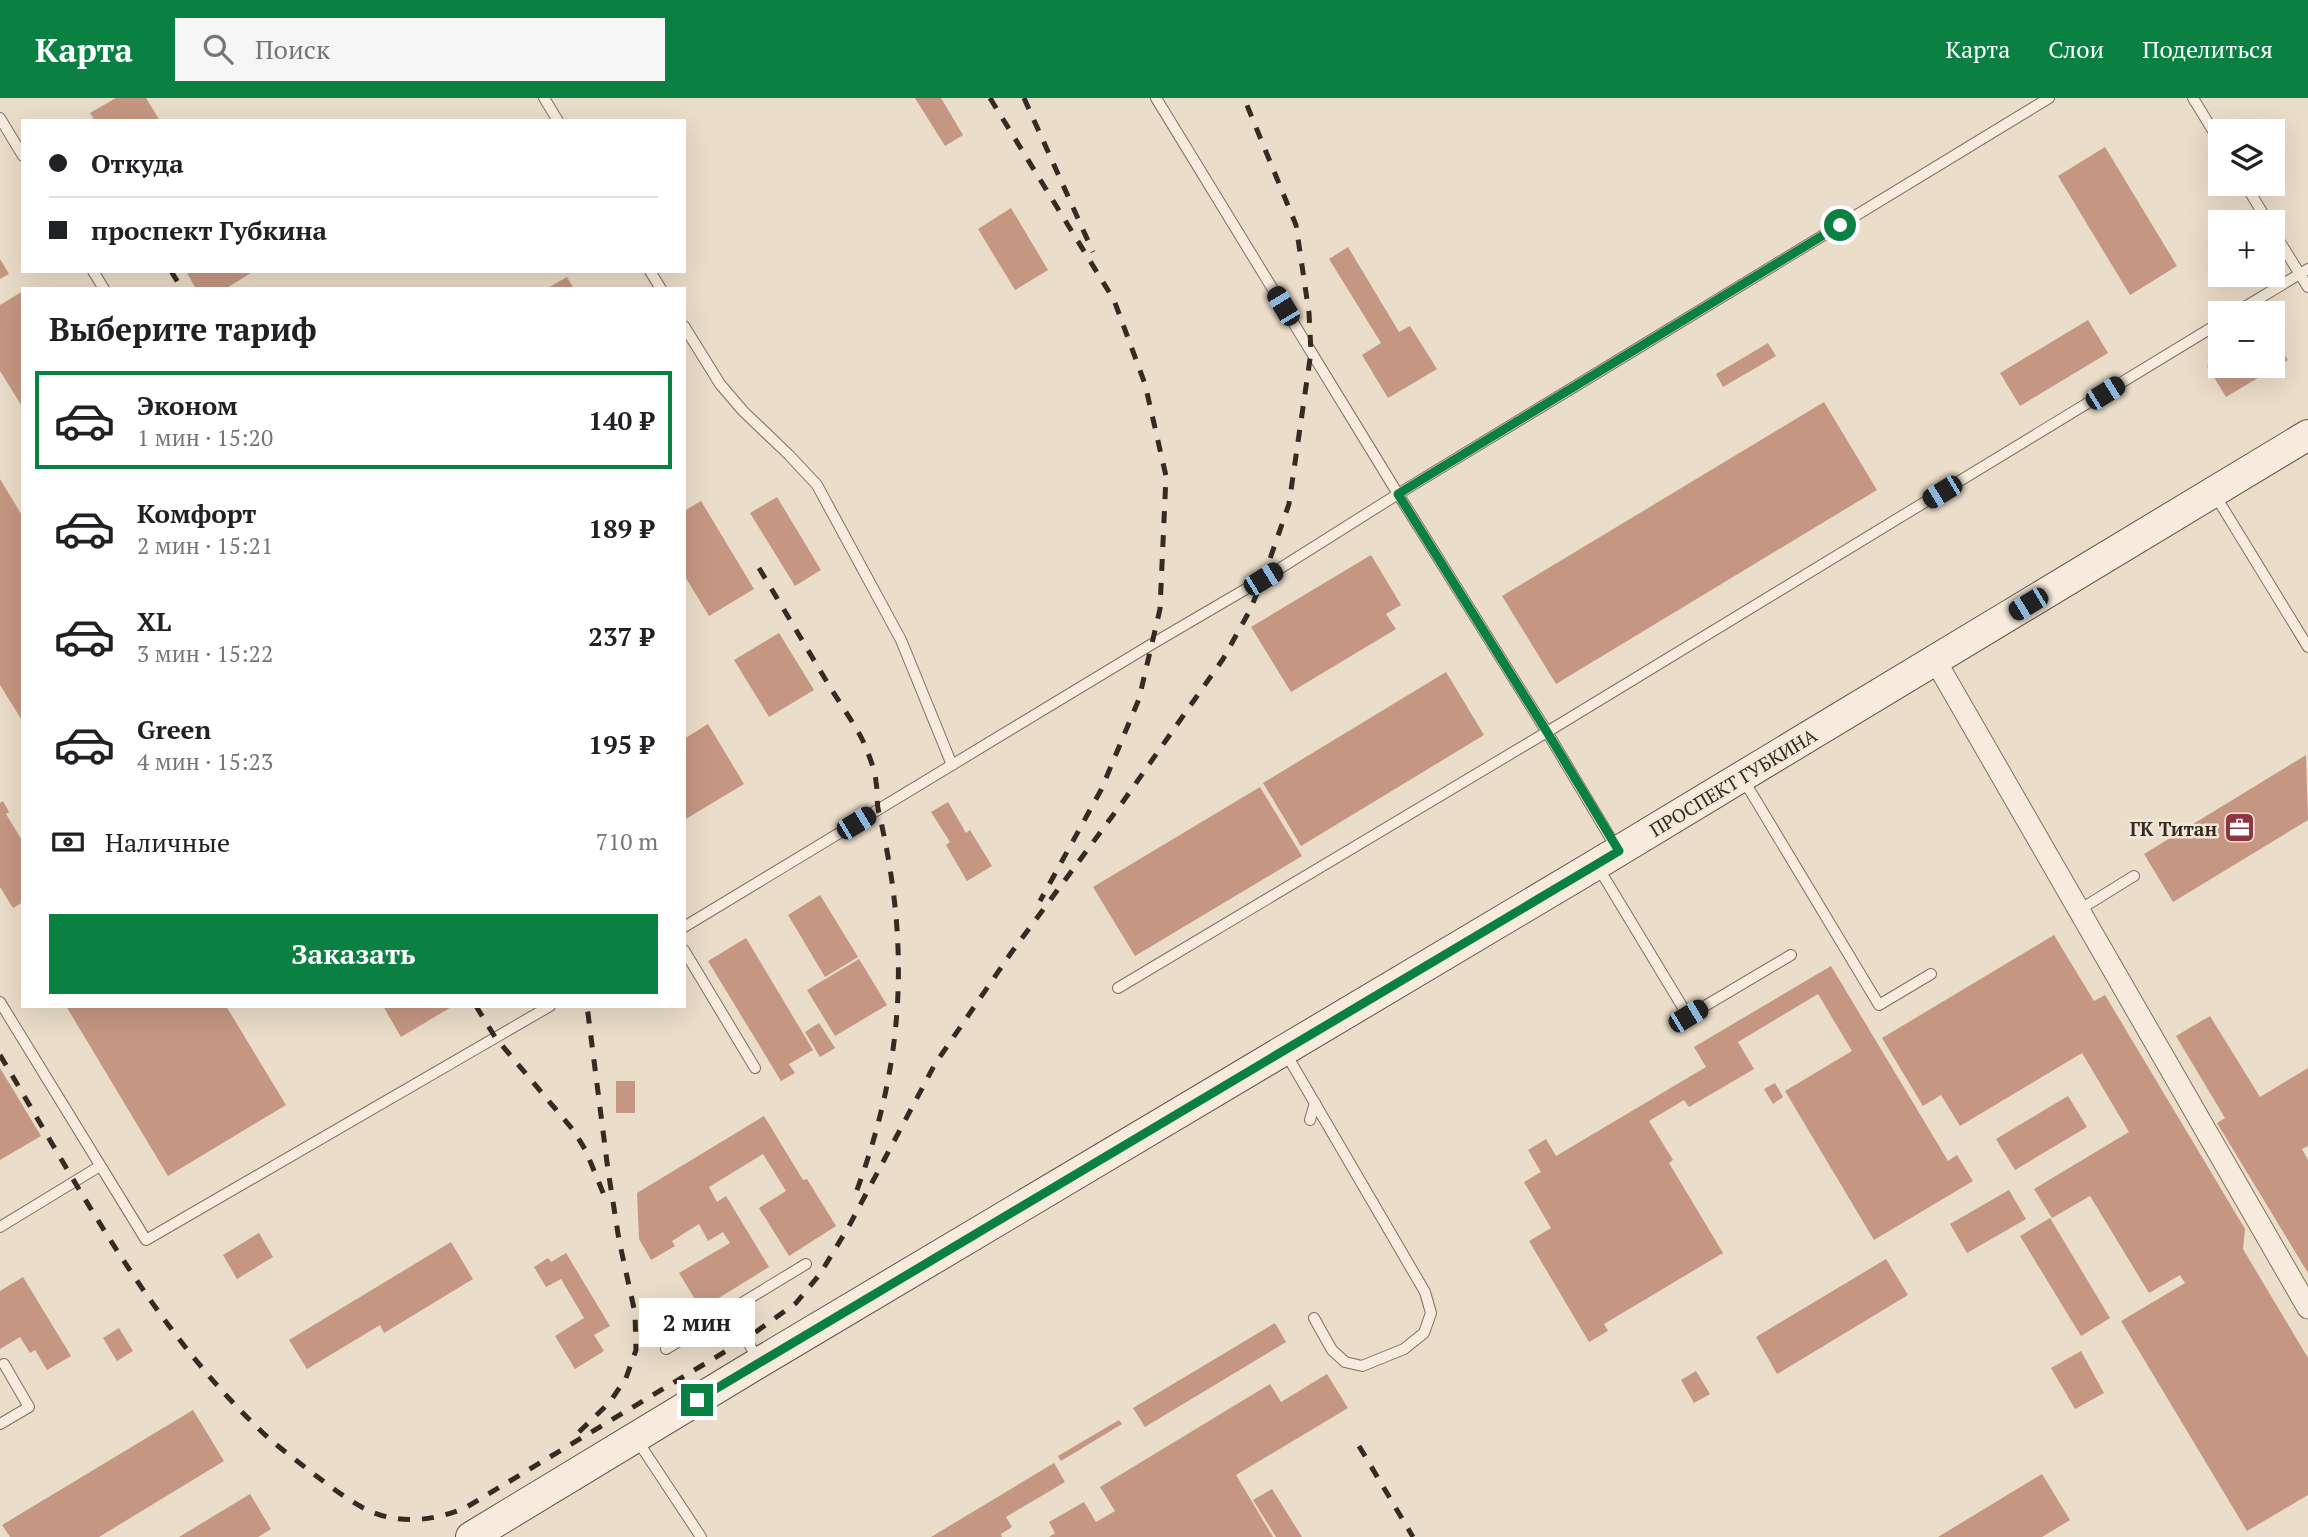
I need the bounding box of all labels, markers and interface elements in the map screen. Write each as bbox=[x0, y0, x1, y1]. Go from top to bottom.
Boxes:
search box bbox=[175, 18, 665, 81]
text: Карта bbox=[35, 28, 133, 71]
icon: search bbox=[199, 30, 237, 68]
text: Поиск bbox=[255, 32, 330, 66]
text: Карта bbox=[1945, 33, 2010, 65]
text: Слои bbox=[2048, 33, 2104, 65]
text: Поделиться bbox=[2142, 33, 2273, 65]
map controls bbox=[2208, 119, 2285, 378]
button: layers bbox=[2208, 119, 2285, 196]
text: Откуда bbox=[91, 146, 184, 180]
route start bbox=[1824, 209, 1856, 241]
button: + bbox=[2208, 210, 2285, 287]
text: проспект Губкина bbox=[91, 213, 327, 247]
car bbox=[1264, 283, 1303, 329]
button: − bbox=[2208, 301, 2285, 378]
text: Выберите тариф bbox=[49, 308, 317, 350]
car bbox=[2082, 373, 2129, 413]
text: Эконом bbox=[137, 388, 238, 422]
icon: car bbox=[53, 389, 116, 452]
text: 140 ₽ bbox=[588, 403, 654, 437]
text: 1 мин · 15:20 bbox=[137, 422, 273, 453]
car bbox=[1919, 472, 1966, 512]
text: Комфорт bbox=[137, 496, 256, 530]
icon: car bbox=[53, 497, 116, 560]
text: 189 ₽ bbox=[588, 511, 654, 545]
text: 2 мин · 15:21 bbox=[137, 530, 273, 561]
car bbox=[1240, 559, 1287, 599]
car bbox=[2005, 584, 2052, 624]
text: XL bbox=[137, 604, 171, 638]
icon: car bbox=[53, 605, 116, 668]
text: 237 ₽ bbox=[588, 619, 654, 653]
text: 3 мин · 15:22 bbox=[137, 638, 273, 669]
text: Green bbox=[137, 712, 211, 746]
icon: car bbox=[53, 713, 116, 776]
street label: ПРОСПЕКТ ГУБКИНА bbox=[1645, 722, 1821, 842]
text: 195 ₽ bbox=[588, 727, 654, 761]
text: 4 мин · 15:23 bbox=[137, 746, 273, 777]
car bbox=[833, 803, 880, 843]
office icon: ГК Титан bbox=[2223, 811, 2257, 845]
place label: ГК Титан bbox=[2130, 816, 2217, 841]
icon: cash bbox=[49, 823, 87, 861]
text: Наличные bbox=[105, 825, 230, 859]
text: 710 m bbox=[596, 826, 658, 857]
button: Заказать bbox=[49, 914, 658, 994]
car bbox=[1665, 996, 1712, 1036]
callout: 2 мин bbox=[639, 1298, 755, 1348]
text: 2 мин bbox=[663, 1307, 731, 1338]
route end bbox=[681, 1384, 713, 1416]

